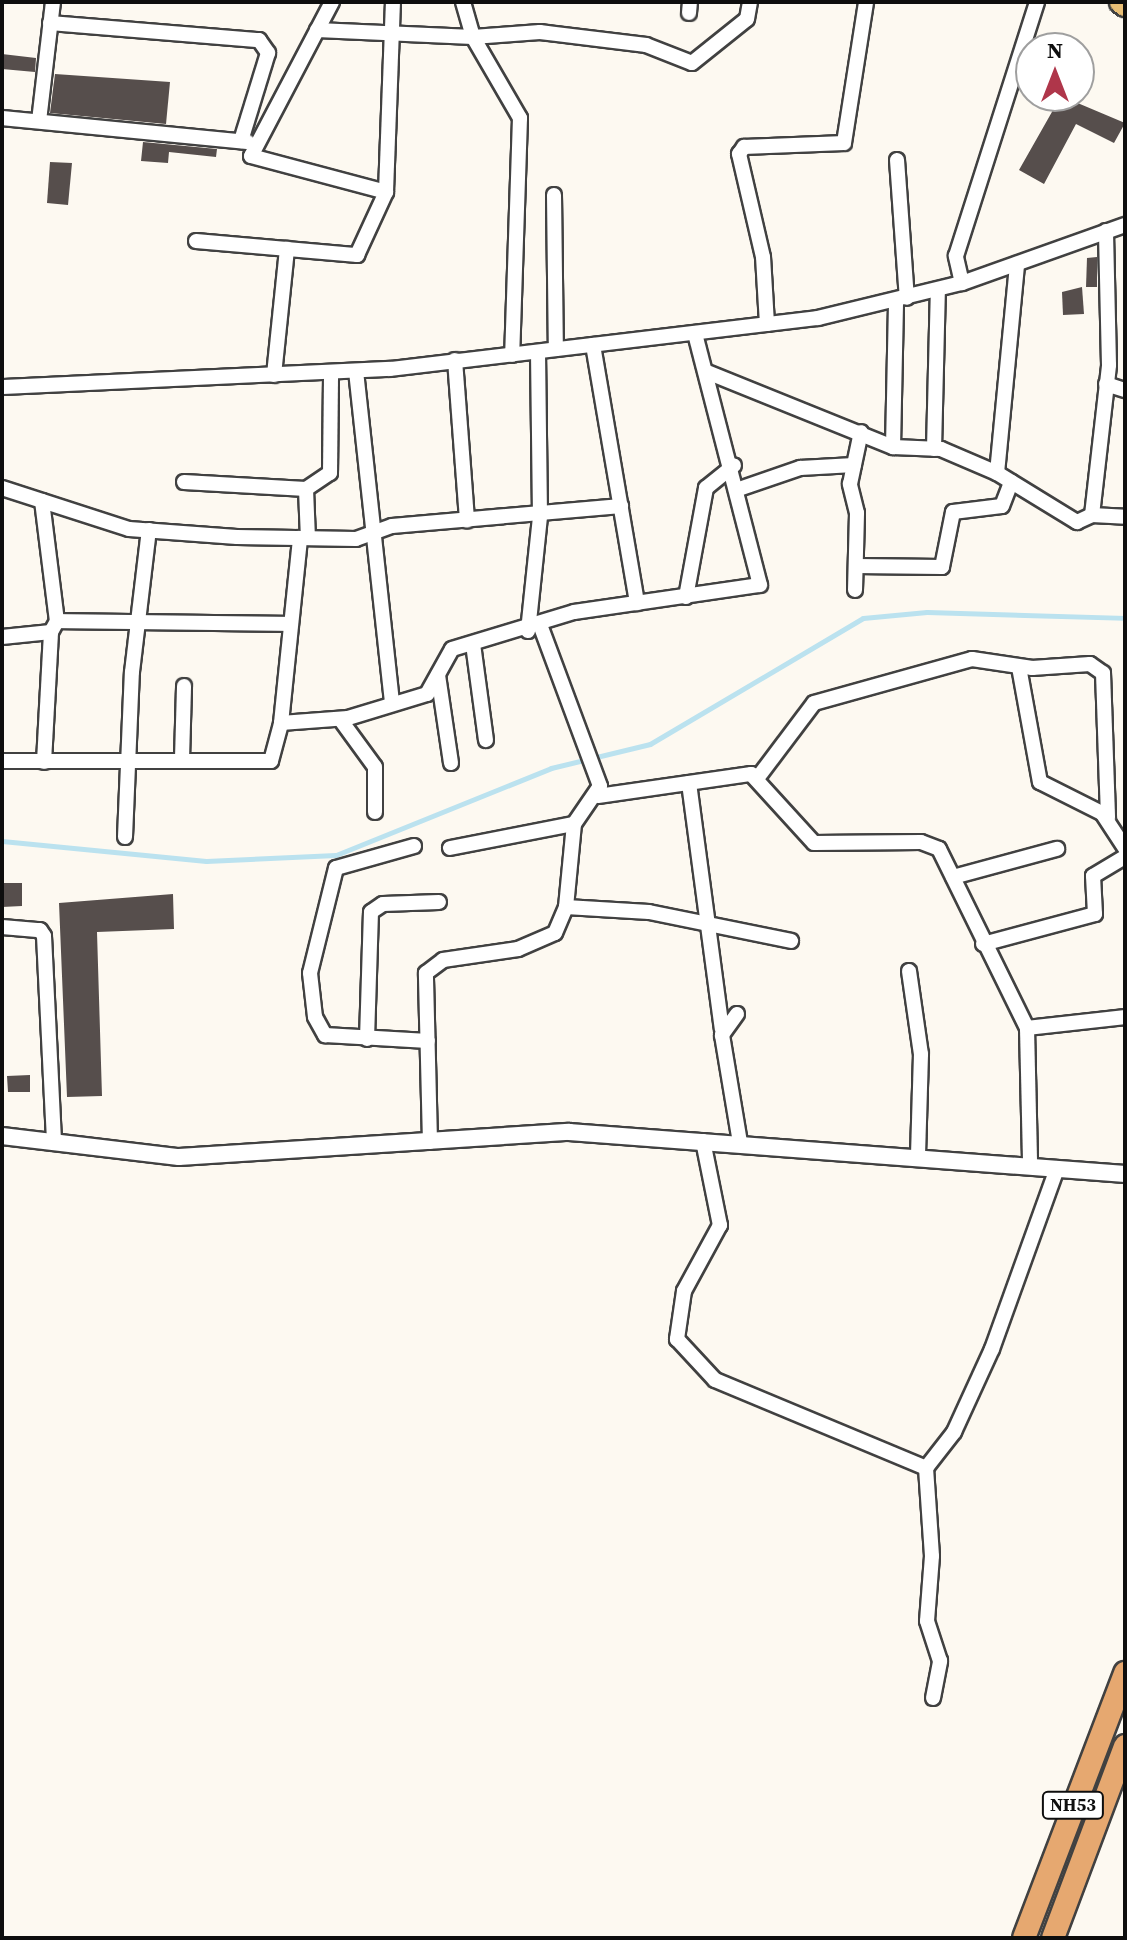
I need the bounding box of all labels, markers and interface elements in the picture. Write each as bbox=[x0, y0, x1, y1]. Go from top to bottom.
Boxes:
north arrow bbox=[1015, 32, 1095, 112]
text: N bbox=[1047, 35, 1063, 65]
road number: NH53 bbox=[1041, 1791, 1105, 1819]

